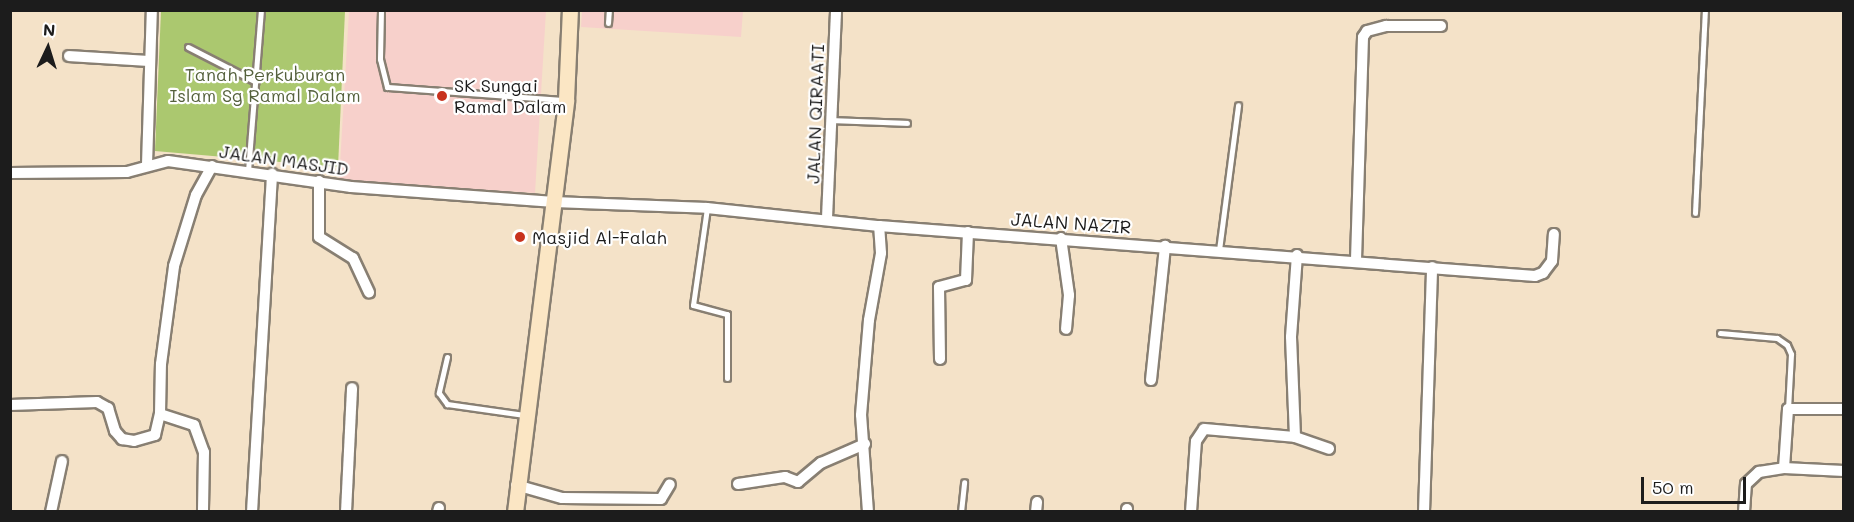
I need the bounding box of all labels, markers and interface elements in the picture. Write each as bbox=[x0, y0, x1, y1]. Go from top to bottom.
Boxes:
north arrow bbox=[18, 18, 78, 78]
text: N bbox=[42, 19, 56, 40]
street label: JALAN QIRAATI bbox=[802, 44, 828, 184]
park label: Tanah Perkuburan Islam Sg Ramal Dalam bbox=[169, 64, 361, 106]
place label: SK Sungai Ramal Dalam bbox=[454, 75, 566, 118]
marker: SK Sungai Ramal Dalam bbox=[435, 89, 449, 103]
street label: JALAN MASJID bbox=[218, 140, 350, 180]
street label: JALAN NAZIR bbox=[1010, 208, 1132, 238]
place label: Masjid Al-Falah bbox=[532, 226, 667, 248]
marker: Masjid Al-Falah bbox=[513, 230, 527, 244]
scale bar bbox=[1644, 465, 1749, 503]
text: 50 m bbox=[1652, 475, 1694, 499]

